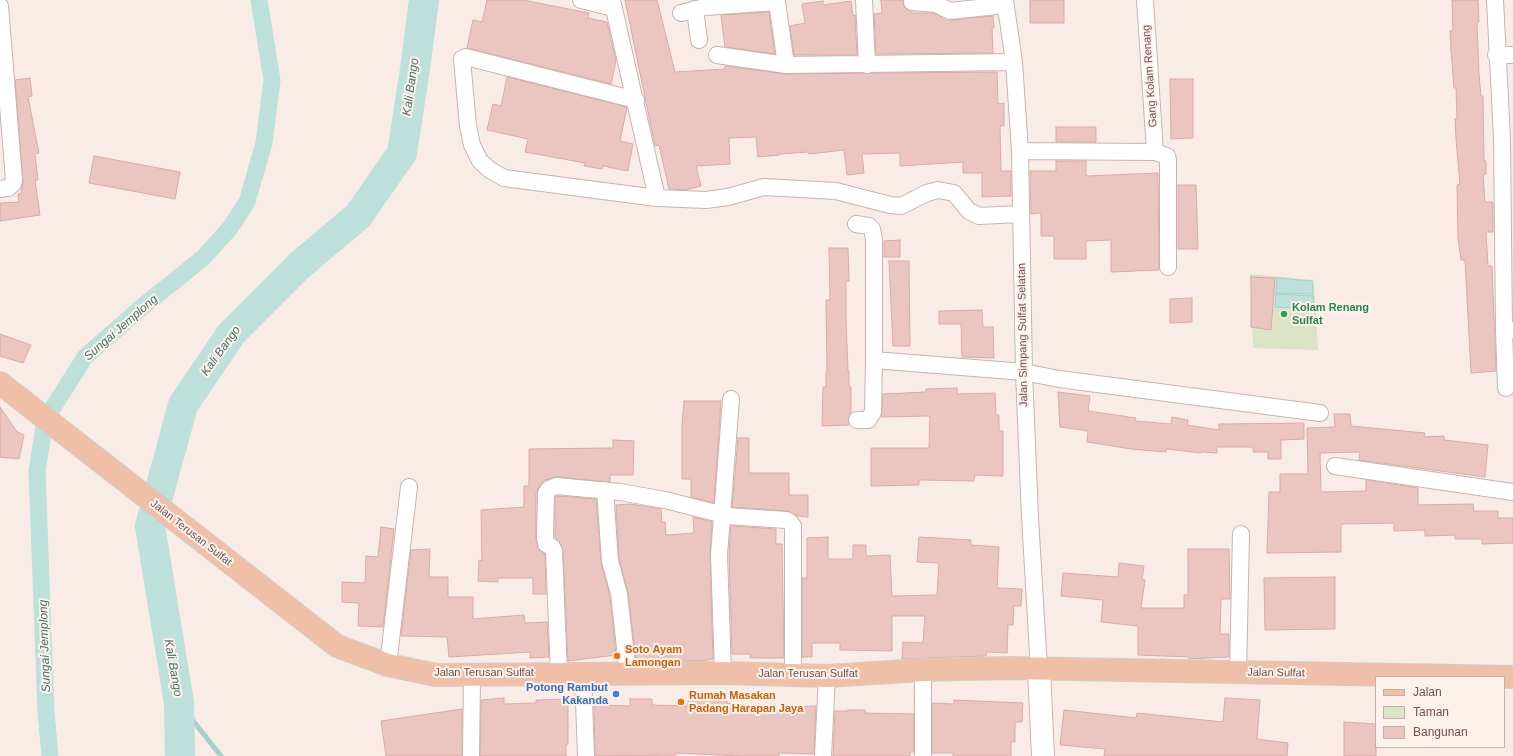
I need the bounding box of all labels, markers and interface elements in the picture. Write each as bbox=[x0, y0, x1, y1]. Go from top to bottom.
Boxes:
street label: Gang Kolam Renang bbox=[1140, 24, 1160, 128]
water label: Kali Bango bbox=[400, 57, 422, 117]
street label: Jalan Simpang Sulfat Selatan bbox=[1015, 263, 1031, 407]
water label: Sungai Jemplong bbox=[81, 292, 161, 364]
place label: Kolam Renang Sulfat bbox=[1292, 301, 1369, 327]
marker: Kolam Renang Sulfat bbox=[1279, 309, 1289, 319]
water label: Kali Bango bbox=[198, 323, 244, 379]
street label: Jalan Terusan Sulfat bbox=[148, 497, 234, 569]
water label: Sungai Jemplong bbox=[36, 599, 54, 693]
water label: Kali Bango bbox=[161, 638, 185, 698]
place label: Soto Ayam Lamongan bbox=[625, 643, 682, 669]
marker: Soto Ayam Lamongan bbox=[612, 651, 622, 661]
street label: Jalan Terusan Sulfat bbox=[434, 666, 534, 680]
street label: Jalan Sulfat bbox=[1247, 666, 1305, 680]
street label: Jalan Terusan Sulfat bbox=[758, 667, 858, 681]
legend bbox=[1375, 676, 1505, 748]
place label: Potong Rambut Kakanda bbox=[526, 681, 608, 707]
text: Jalan bbox=[1413, 685, 1442, 699]
marker: Potong Rambut Kakanda bbox=[611, 689, 621, 699]
place label: Rumah Masakan Padang Harapan Jaya bbox=[689, 689, 803, 715]
marker: Rumah Masakan Padang Harapan Jaya bbox=[676, 697, 686, 707]
text: Taman bbox=[1413, 705, 1449, 719]
text: Bangunan bbox=[1413, 725, 1468, 739]

